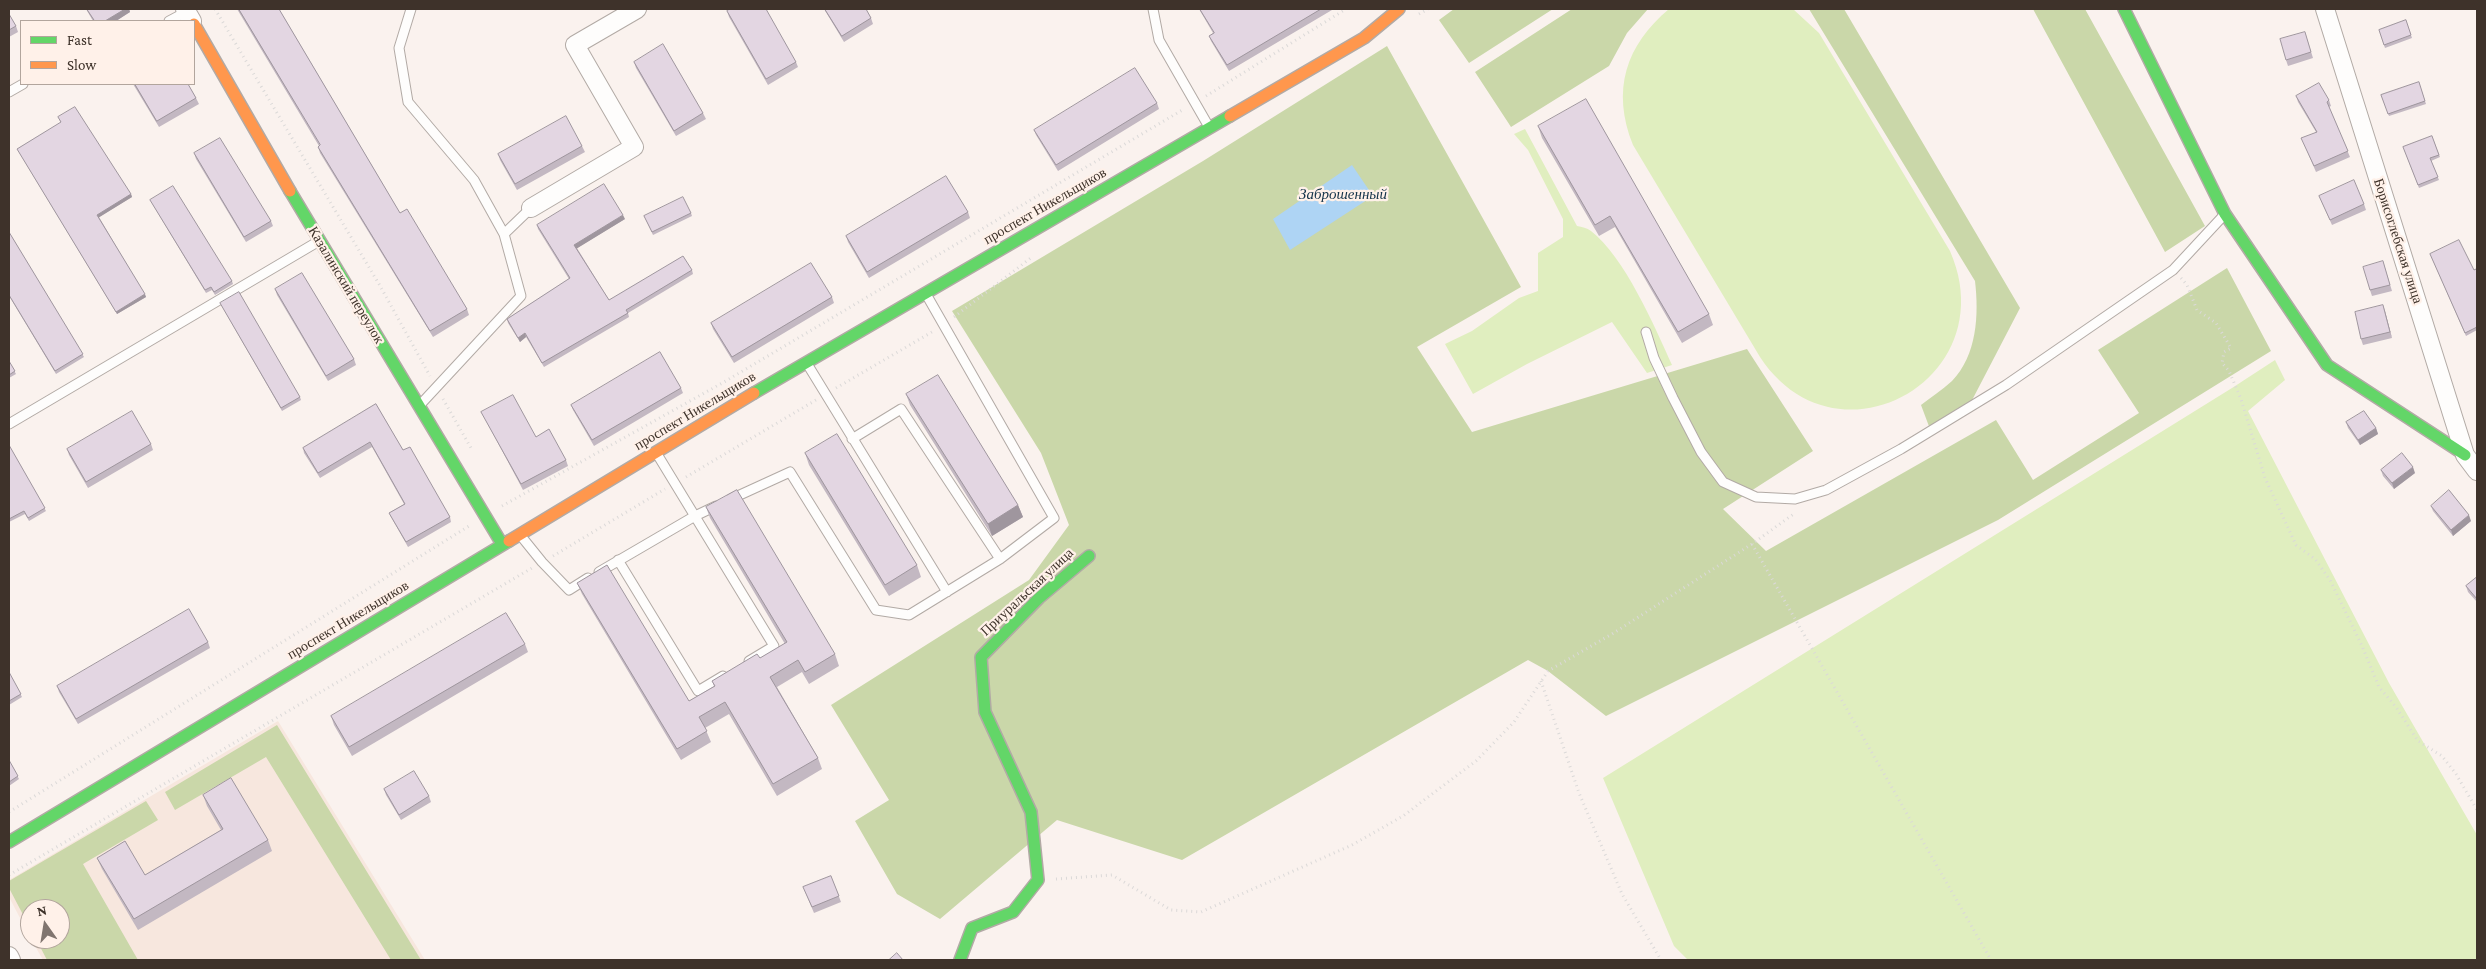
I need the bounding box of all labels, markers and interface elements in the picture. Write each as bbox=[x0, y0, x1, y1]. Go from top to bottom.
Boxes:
legend bbox=[20, 20, 195, 85]
text: Fast bbox=[67, 32, 92, 48]
text: Slow bbox=[67, 57, 96, 73]
street label: проспект Никельщиков bbox=[981, 164, 1109, 248]
street label: Борисоглебская улица bbox=[2370, 176, 2426, 306]
water label: Заброшенный bbox=[1299, 185, 1387, 203]
street label: Казалинский переулок bbox=[304, 223, 388, 347]
street label: проспект Никельщиков bbox=[631, 368, 759, 454]
street label: Приуральская улица bbox=[977, 545, 1077, 639]
street label: проспект Никельщиков bbox=[284, 577, 412, 663]
north arrow bbox=[20, 899, 70, 949]
text: N bbox=[35, 901, 48, 919]

